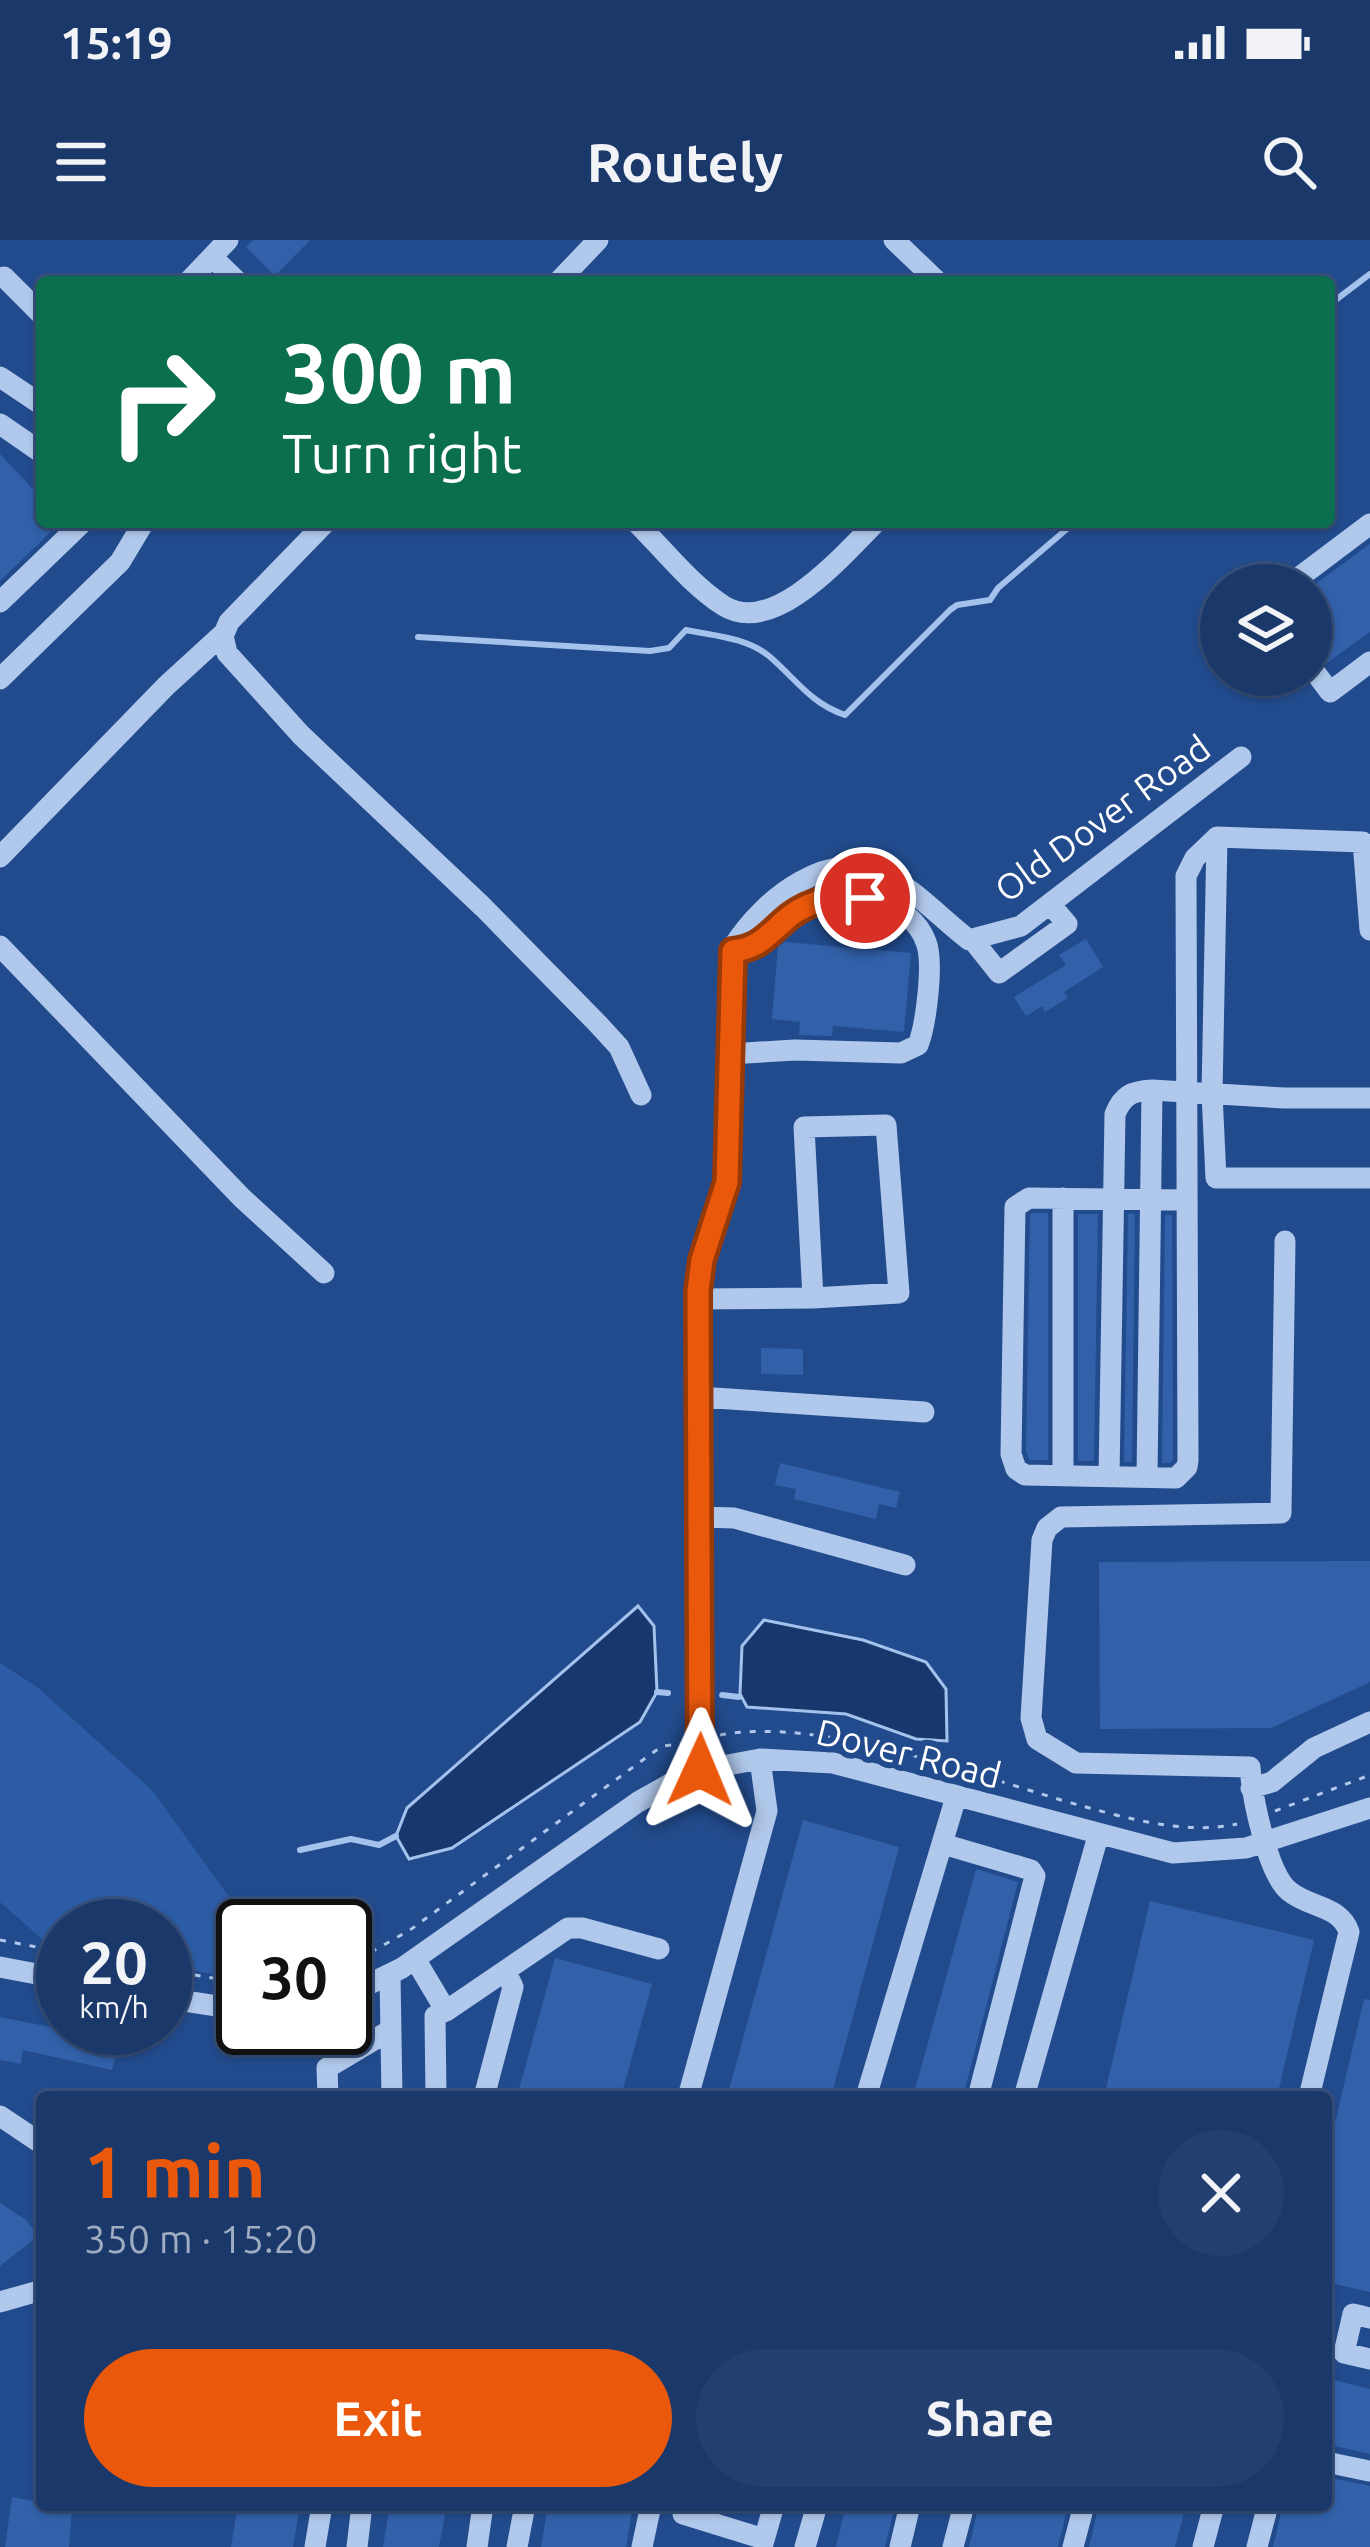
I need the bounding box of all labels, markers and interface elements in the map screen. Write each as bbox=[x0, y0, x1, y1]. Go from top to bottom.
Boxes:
text: 15:19 bbox=[60, 17, 173, 68]
icon: menu bbox=[48, 129, 114, 195]
icon: search bbox=[1256, 129, 1322, 195]
text: Routely bbox=[587, 132, 783, 192]
icon: right bbox=[84, 324, 240, 480]
text: 300 m bbox=[282, 325, 516, 419]
text: Turn right bbox=[282, 423, 522, 483]
map controls bbox=[1200, 564, 1332, 696]
button: layers bbox=[1200, 564, 1332, 696]
street label: Old Dover Road bbox=[987, 726, 1217, 910]
pin bbox=[814, 847, 916, 949]
icon: arrive bbox=[832, 865, 898, 931]
position arrow bbox=[637, 1707, 763, 1833]
street label: Dover Road bbox=[813, 1710, 1005, 1796]
speed limit sign: 30 bbox=[216, 1899, 372, 2055]
text: 20 bbox=[80, 1928, 148, 1995]
text: km/h bbox=[79, 1990, 149, 2024]
button: close bbox=[1158, 2130, 1284, 2256]
text: 1 min bbox=[84, 2131, 266, 2212]
text: 350 m · 15:20 bbox=[84, 2217, 318, 2260]
button: Exit bbox=[84, 2349, 672, 2487]
button: Share bbox=[696, 2349, 1284, 2487]

